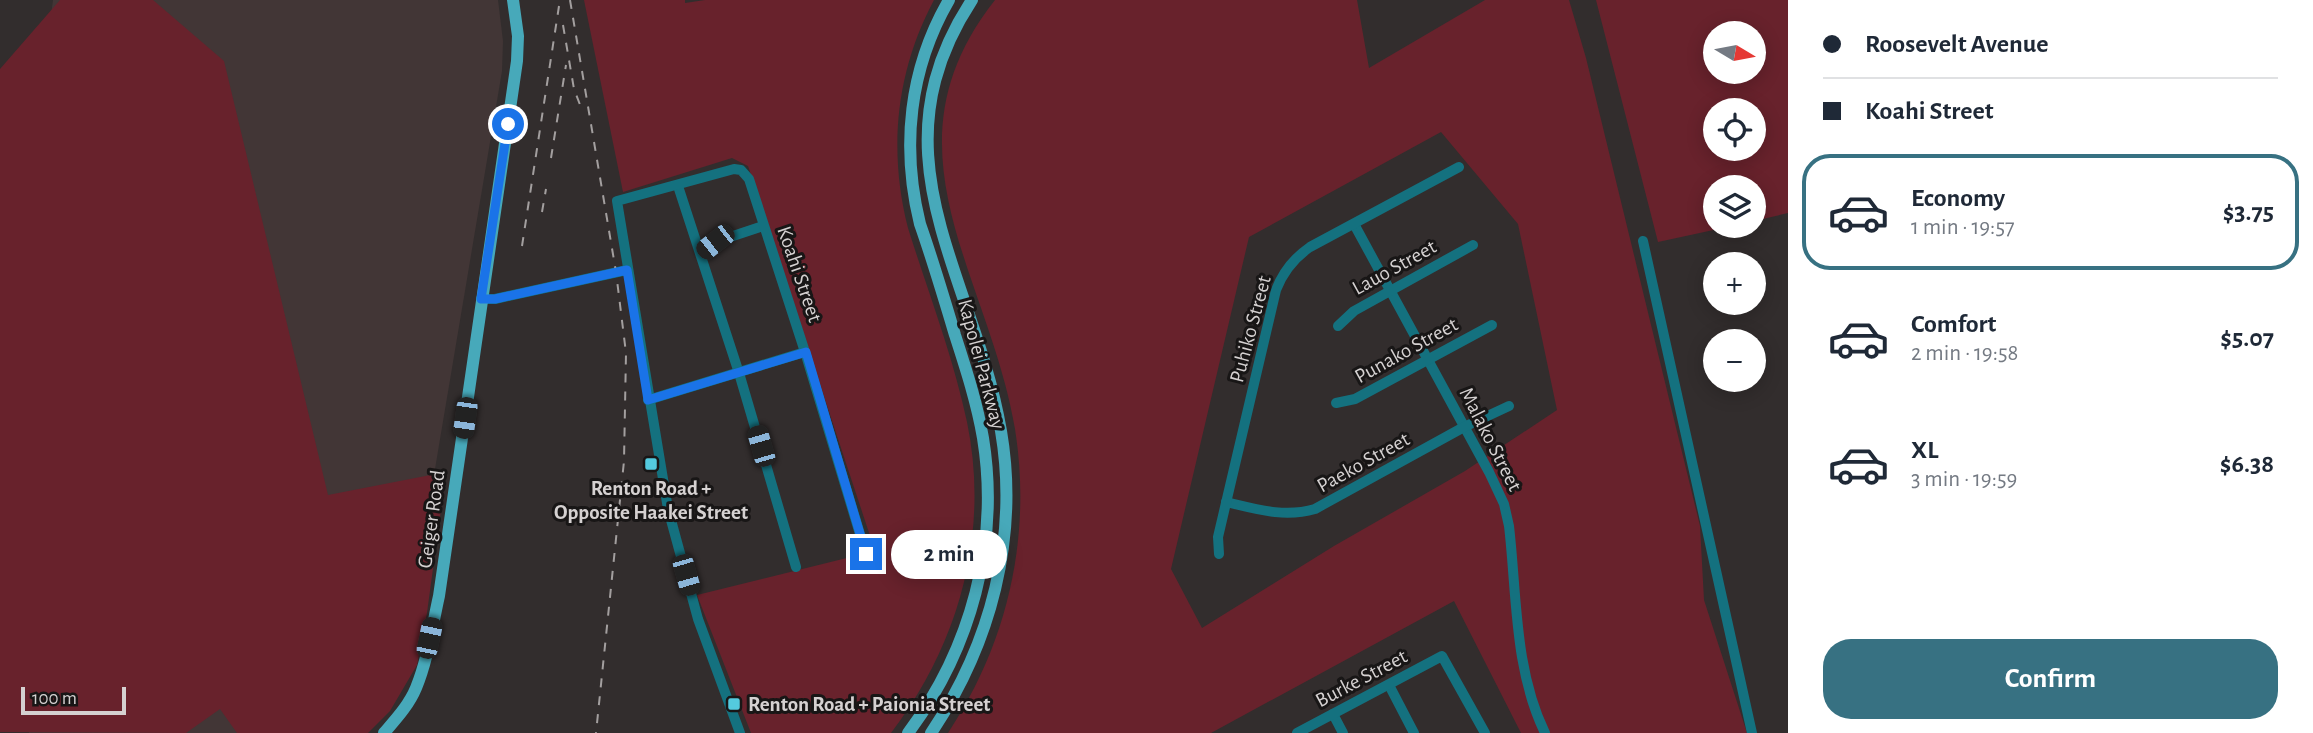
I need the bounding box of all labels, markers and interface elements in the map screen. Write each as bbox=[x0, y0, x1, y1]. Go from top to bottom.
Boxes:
north arrow bbox=[1703, 21, 1766, 84]
map controls bbox=[1703, 21, 1766, 392]
text: Roosevelt Avenue bbox=[1865, 31, 2049, 57]
button: locate bbox=[1703, 98, 1766, 161]
text: Koahi Street bbox=[1865, 98, 1994, 124]
route start bbox=[492, 108, 524, 140]
button: layers bbox=[1703, 175, 1766, 238]
icon: car bbox=[1827, 181, 1890, 244]
text: Economy bbox=[1911, 185, 2005, 211]
text: $3.75 bbox=[2223, 199, 2274, 225]
text: 1 min · 19:57 bbox=[1911, 216, 2015, 239]
car bbox=[692, 221, 739, 263]
street label: Koahi Street bbox=[773, 224, 826, 325]
street label: Lauo Street bbox=[1349, 236, 1440, 299]
button: + bbox=[1703, 252, 1766, 315]
street label: Puhiko Street bbox=[1226, 273, 1275, 385]
street label: Kapolei Parkway bbox=[954, 297, 1009, 432]
icon: car bbox=[1827, 307, 1890, 370]
text: Comfort bbox=[1911, 311, 1996, 337]
street label: Punako Street bbox=[1351, 313, 1461, 387]
text: $5.07 bbox=[2220, 325, 2274, 351]
button: − bbox=[1703, 329, 1766, 392]
text: 2 min · 19:58 bbox=[1911, 342, 2018, 365]
street label: Malako Street bbox=[1455, 384, 1526, 495]
car bbox=[452, 396, 479, 440]
car bbox=[746, 423, 777, 469]
street label: Paeko Street bbox=[1313, 428, 1413, 496]
icon: car bbox=[1827, 433, 1890, 496]
text: XL bbox=[1911, 437, 1938, 463]
text: $6.38 bbox=[2220, 451, 2274, 477]
marker: Renton Road + Opposite Haakei Street bbox=[643, 456, 659, 472]
text: 3 min · 19:59 bbox=[1911, 468, 2017, 491]
street label: Geiger Road bbox=[414, 469, 449, 569]
place label: Renton Road + Opposite Haakei Street bbox=[554, 478, 748, 523]
callout: 2 min bbox=[890, 530, 1006, 578]
route end bbox=[850, 538, 882, 570]
text: 2 min bbox=[923, 543, 975, 566]
car bbox=[671, 552, 702, 598]
car bbox=[415, 615, 444, 661]
button: Confirm bbox=[1823, 639, 2278, 719]
street label: Burke Street bbox=[1312, 645, 1411, 711]
scale bar bbox=[21, 684, 126, 716]
text: 100 m bbox=[32, 689, 77, 708]
place label: Renton Road + Paionia Street bbox=[748, 694, 990, 715]
marker: Renton Road + Paionia Street bbox=[726, 696, 742, 712]

